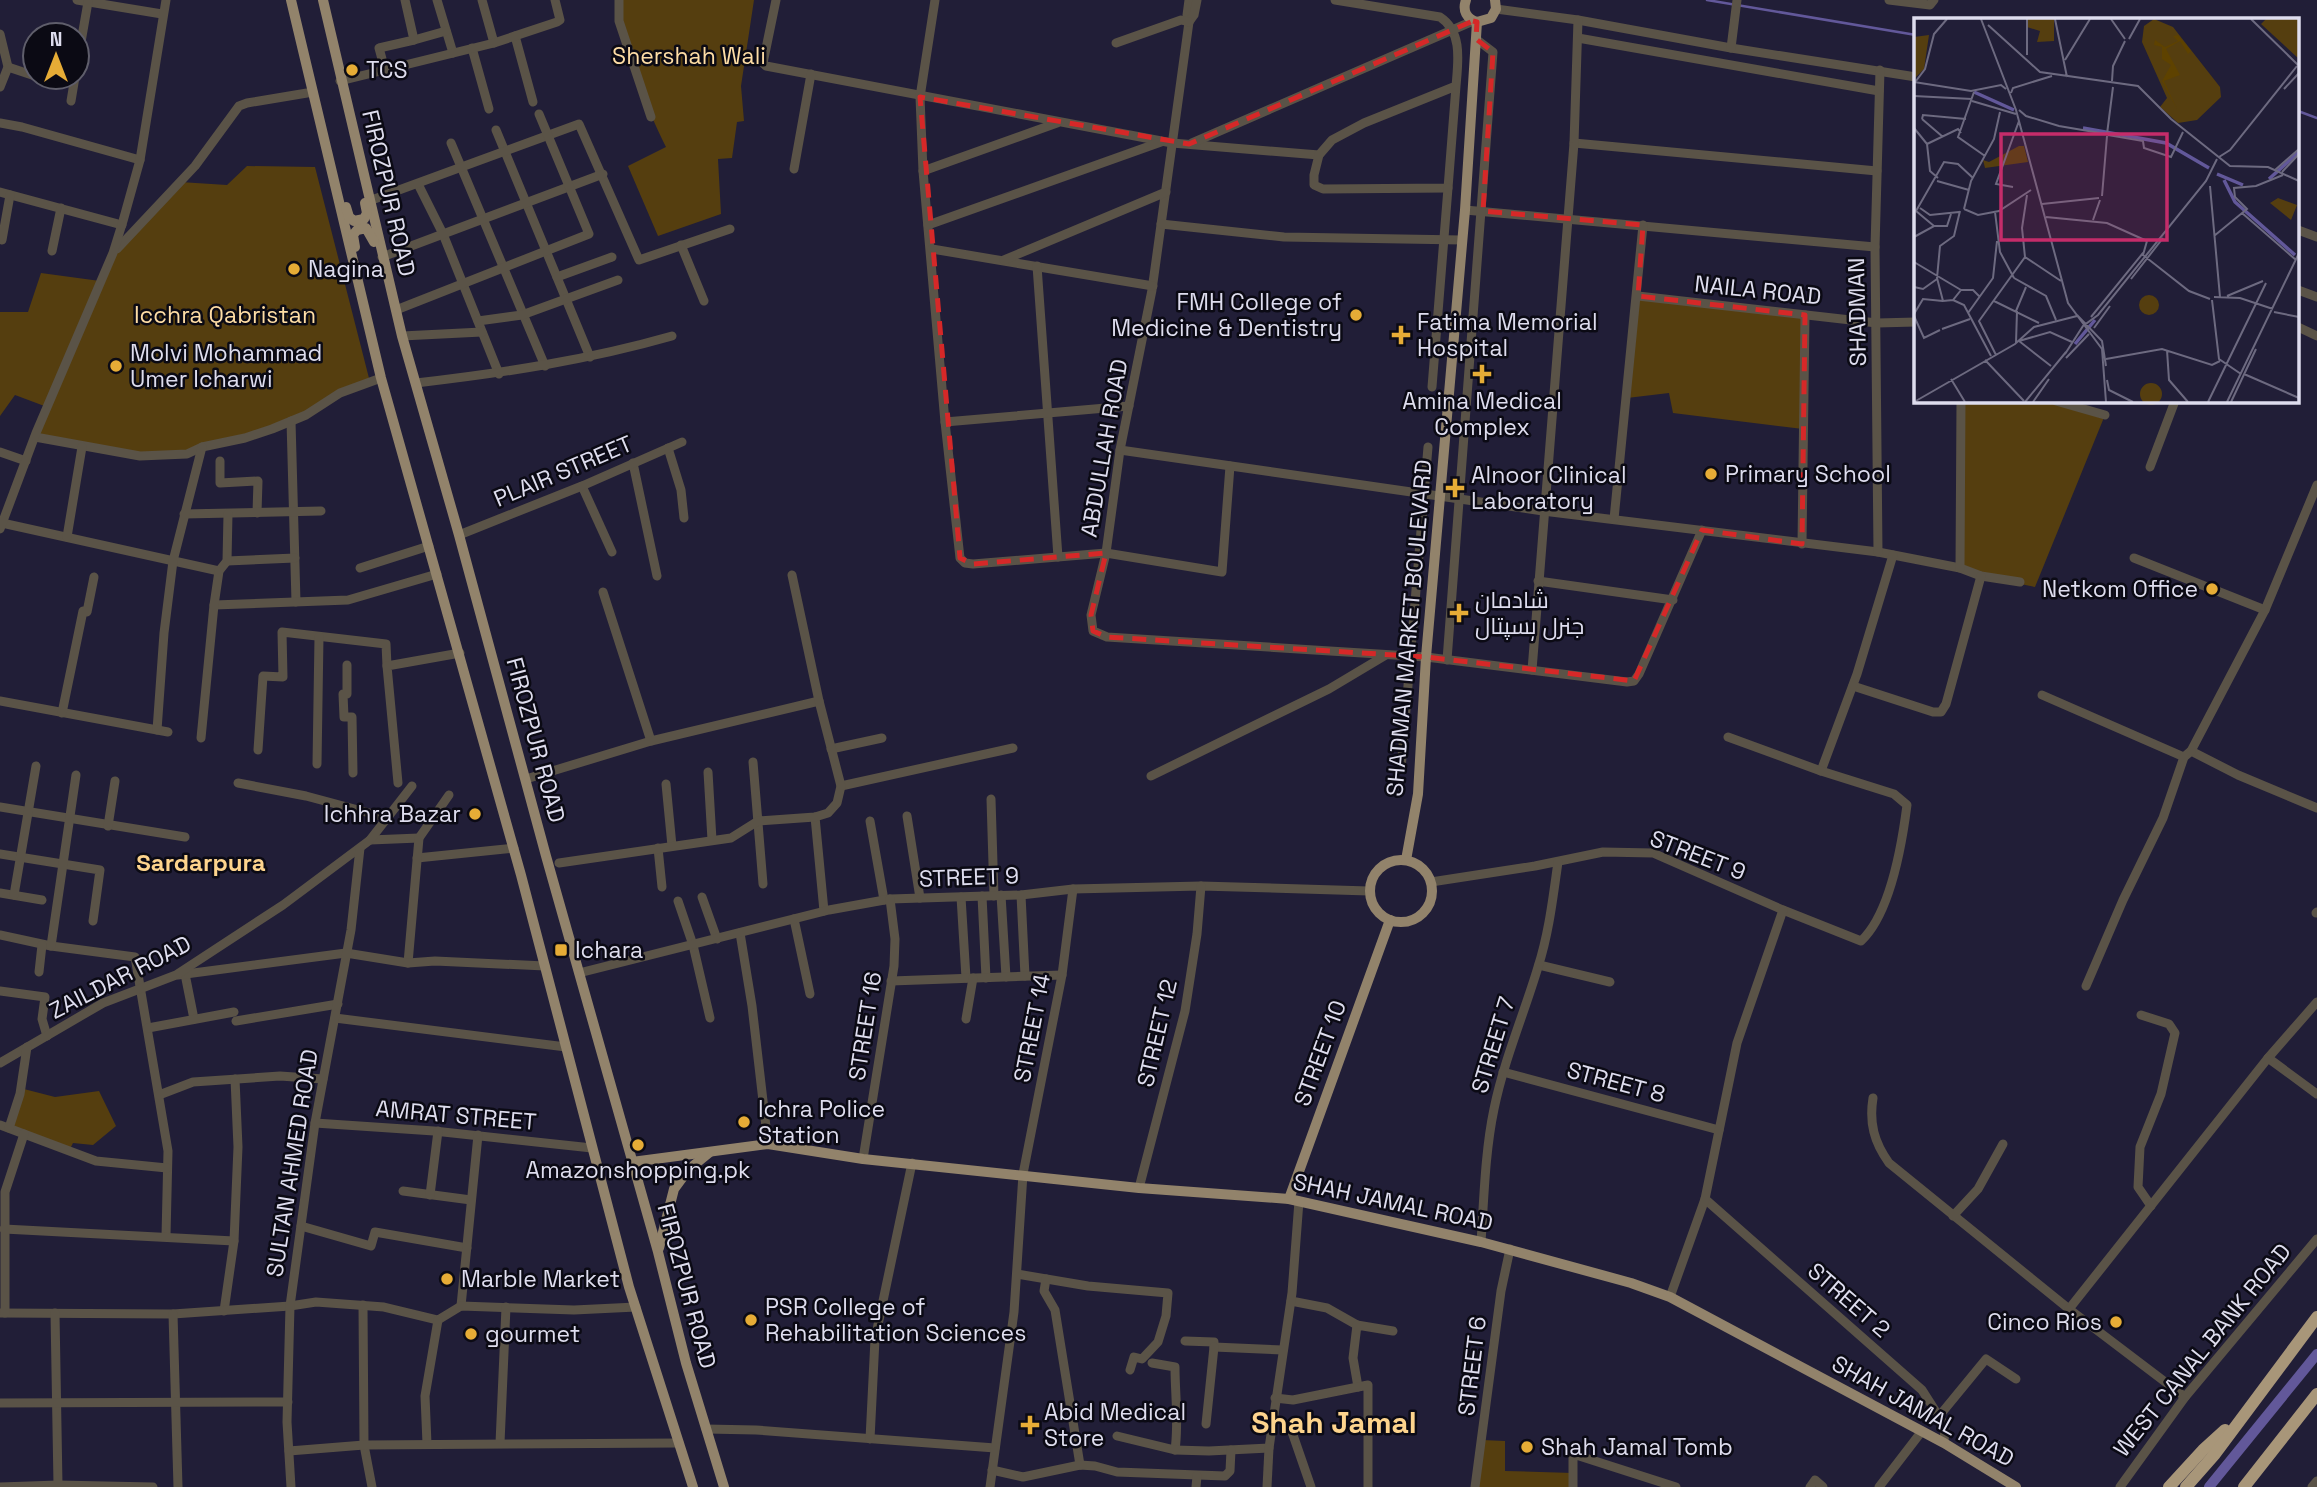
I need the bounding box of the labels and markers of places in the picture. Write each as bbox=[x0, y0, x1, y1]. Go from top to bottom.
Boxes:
place label: TCS bbox=[366, 55, 408, 85]
marker: TCS bbox=[344, 62, 360, 78]
place label: Nagina bbox=[308, 254, 384, 284]
marker: Nagina bbox=[286, 261, 302, 277]
place label: FMH College of Medicine & Dentistry bbox=[1111, 287, 1342, 343]
marker: FMH College of Medicine & Dentistry bbox=[1348, 307, 1364, 323]
place label: Fatima Memorial Hospital bbox=[1417, 307, 1598, 363]
marker: Fatima Memorial Hospital bbox=[1391, 325, 1411, 345]
place label: Molvi Mohammad Umer Icharwi bbox=[130, 338, 322, 394]
marker: Molvi Mohammad Umer Icharwi bbox=[108, 358, 124, 374]
marker: Amina Medical Complex bbox=[1472, 364, 1492, 384]
place label: Amina Medical Complex bbox=[1402, 386, 1562, 442]
place label: Primary School bbox=[1725, 459, 1891, 489]
place label: Alnoor Clinical Laboratory bbox=[1471, 460, 1627, 516]
marker: Primary School bbox=[1703, 466, 1719, 482]
marker: Alnoor Clinical Laboratory bbox=[1445, 478, 1465, 498]
place label: Netkom Office bbox=[2042, 574, 2198, 604]
marker: Netkom Office bbox=[2204, 581, 2220, 597]
place label: شادمان جنرل ہسپتال bbox=[1475, 585, 1584, 641]
marker: شادمان جنرل ہسپتال bbox=[1449, 603, 1469, 623]
place label: Ichhra Bazar bbox=[324, 799, 461, 829]
marker: Ichhra Bazar bbox=[467, 806, 483, 822]
place label: Ichara bbox=[575, 935, 643, 965]
marker: Ichara bbox=[553, 942, 569, 958]
place label: Ichra Police Station bbox=[758, 1094, 885, 1150]
marker: Ichra Police Station bbox=[736, 1114, 752, 1130]
marker: Amazonshopping.pk bbox=[630, 1137, 646, 1153]
place label: Amazonshopping.pk bbox=[526, 1155, 750, 1185]
place label: Marble Market bbox=[461, 1264, 620, 1294]
marker: Marble Market bbox=[439, 1271, 455, 1287]
place label: PSR College of Rehabilitation Sciences bbox=[765, 1292, 1026, 1348]
place label: Cinco Rios bbox=[1987, 1307, 2102, 1337]
marker: PSR College of Rehabilitation Sciences bbox=[743, 1312, 759, 1328]
marker: Cinco Rios bbox=[2108, 1314, 2124, 1330]
place label: gourmet bbox=[485, 1319, 580, 1349]
marker: gourmet bbox=[463, 1326, 479, 1342]
place label: Abid Medical Store bbox=[1044, 1397, 1186, 1453]
marker: Abid Medical Store bbox=[1022, 1417, 1038, 1433]
place label: Shah Jamal Tomb bbox=[1541, 1432, 1733, 1462]
marker: Shah Jamal Tomb bbox=[1519, 1439, 1535, 1455]

